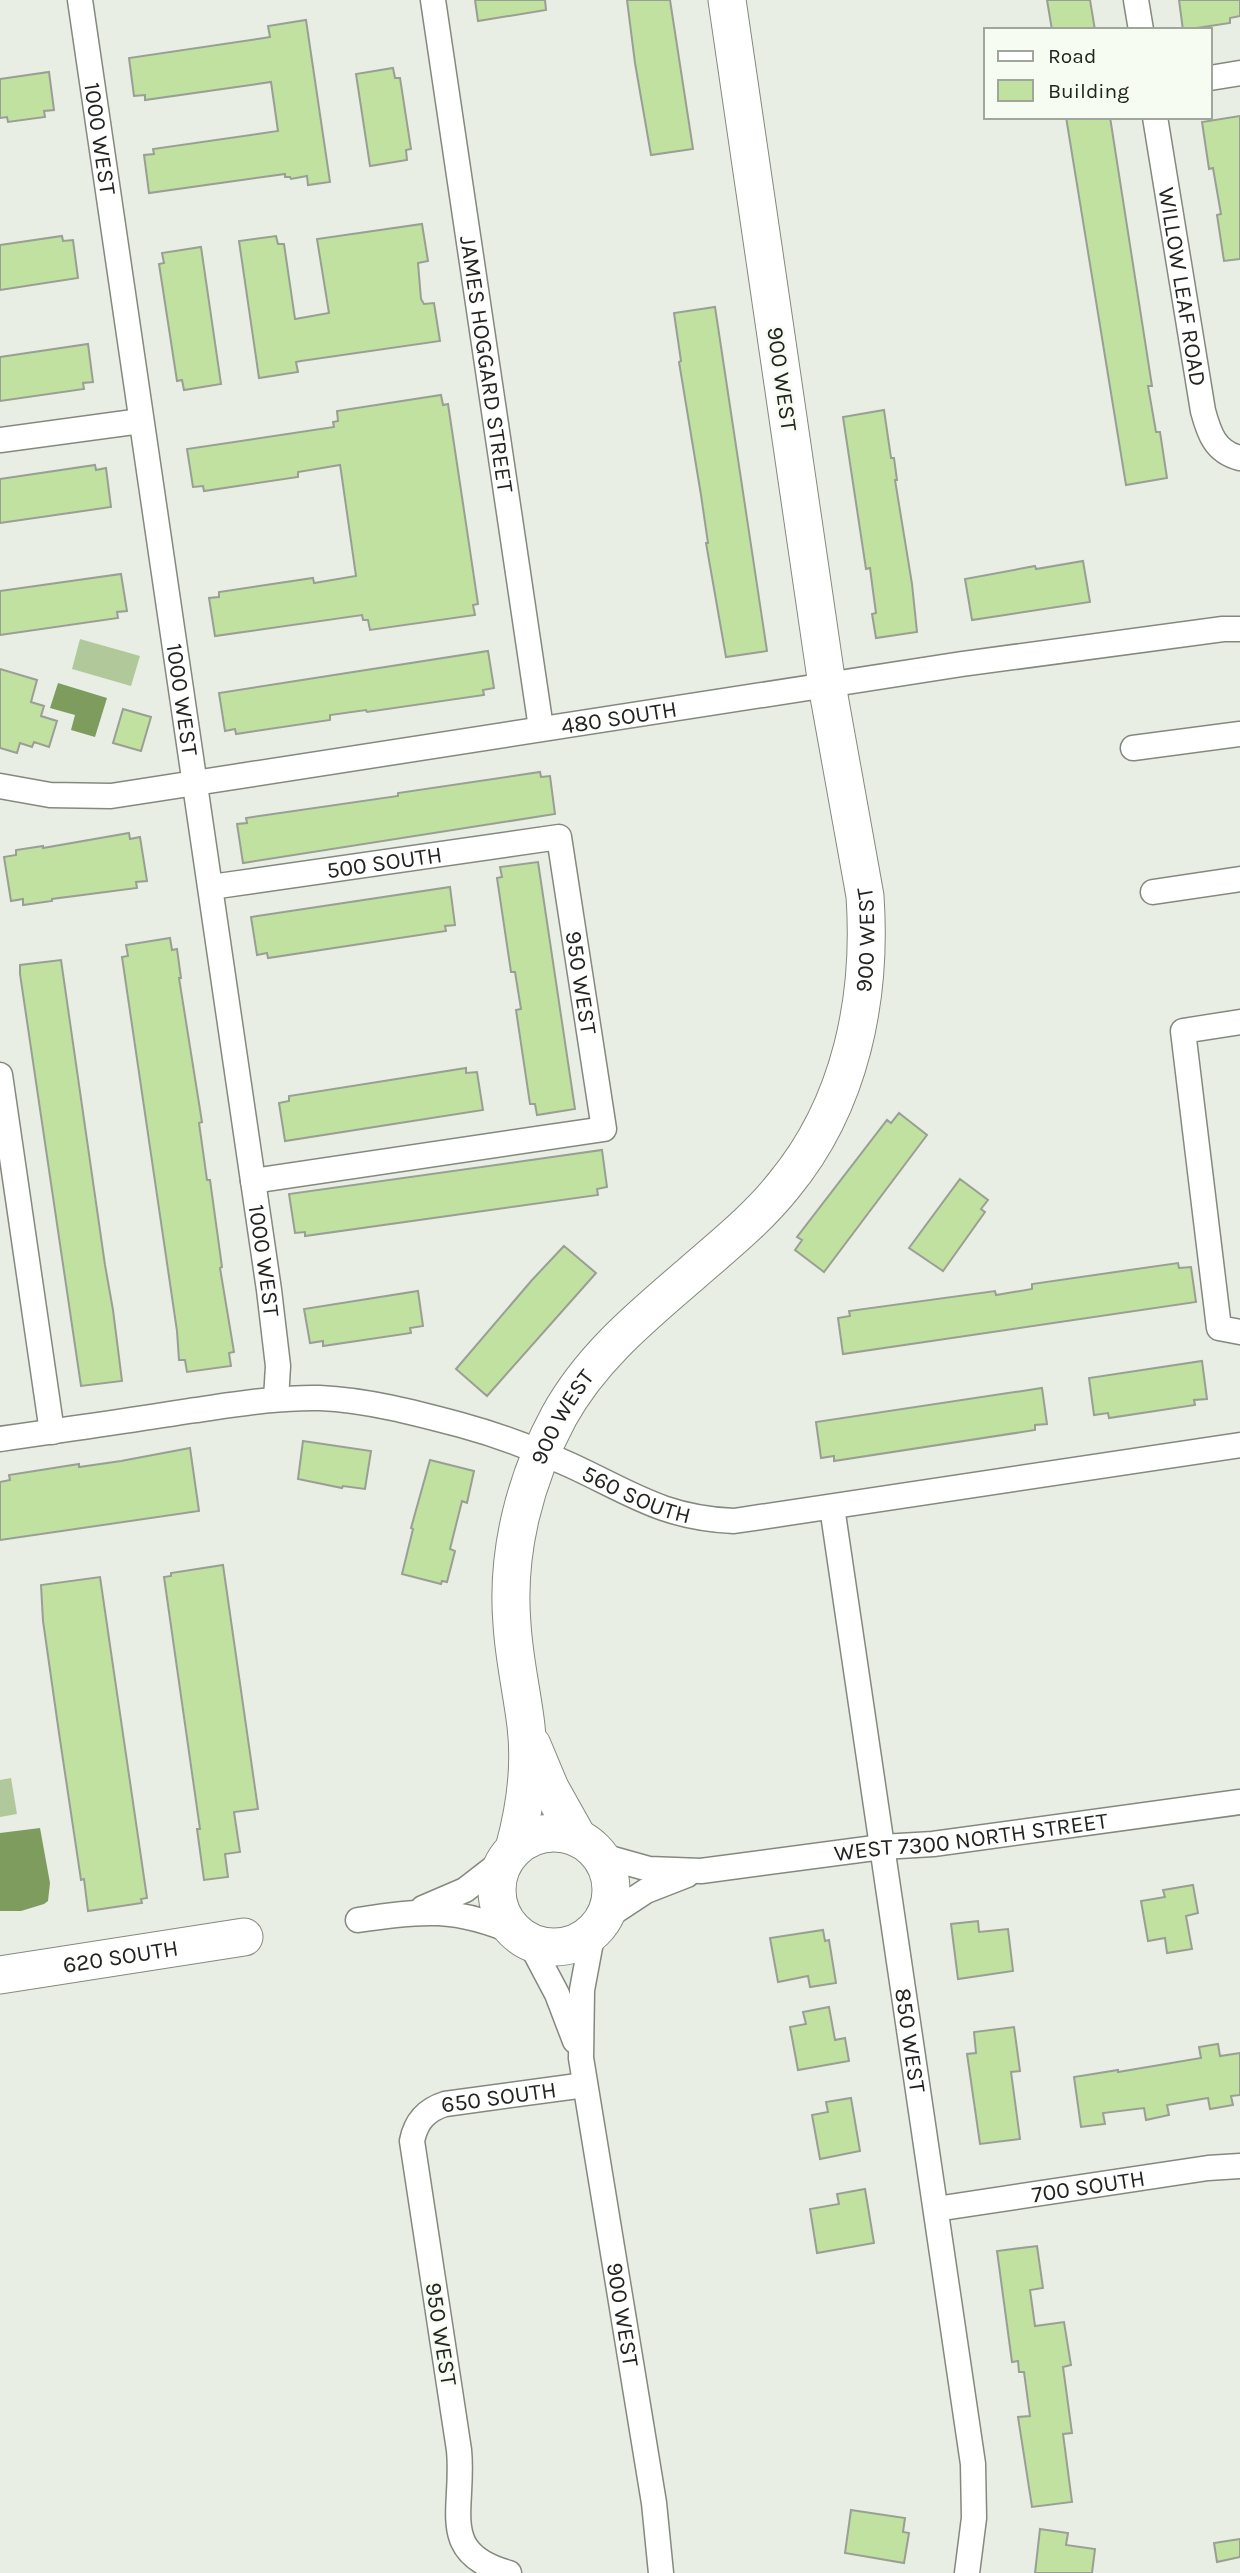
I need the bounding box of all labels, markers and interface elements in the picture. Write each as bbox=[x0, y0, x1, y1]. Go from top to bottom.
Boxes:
legend bbox=[984, 28, 1212, 119]
text: Road bbox=[1048, 44, 1096, 68]
text: Building bbox=[1048, 79, 1129, 103]
street label: 1000 WEST bbox=[79, 81, 122, 197]
street label: WILLOW LEAF ROAD bbox=[1153, 185, 1212, 388]
street label: JAMES HOGGARD STREET bbox=[455, 234, 519, 495]
street label: 900 WEST bbox=[761, 325, 803, 433]
street label: 1000 WEST bbox=[161, 642, 204, 758]
street label: 480 SOUTH bbox=[559, 695, 679, 739]
street label: 500 SOUTH bbox=[325, 840, 444, 884]
street label: 900 WEST bbox=[849, 885, 880, 994]
street label: 950 WEST bbox=[560, 929, 603, 1037]
street label: 1000 WEST bbox=[243, 1203, 286, 1319]
street label: 900 WEST bbox=[525, 1363, 600, 1468]
street label: 560 SOUTH bbox=[578, 1459, 694, 1529]
street label: WEST 7300 NORTH STREET bbox=[832, 1807, 1110, 1867]
street label: 620 SOUTH bbox=[61, 1934, 180, 1979]
street label: 850 WEST bbox=[890, 1986, 932, 2095]
street label: 650 SOUTH bbox=[439, 2076, 558, 2118]
street label: 700 SOUTH bbox=[1030, 2164, 1147, 2208]
street label: 900 WEST bbox=[601, 2261, 645, 2369]
street label: 950 WEST bbox=[420, 2280, 463, 2388]

